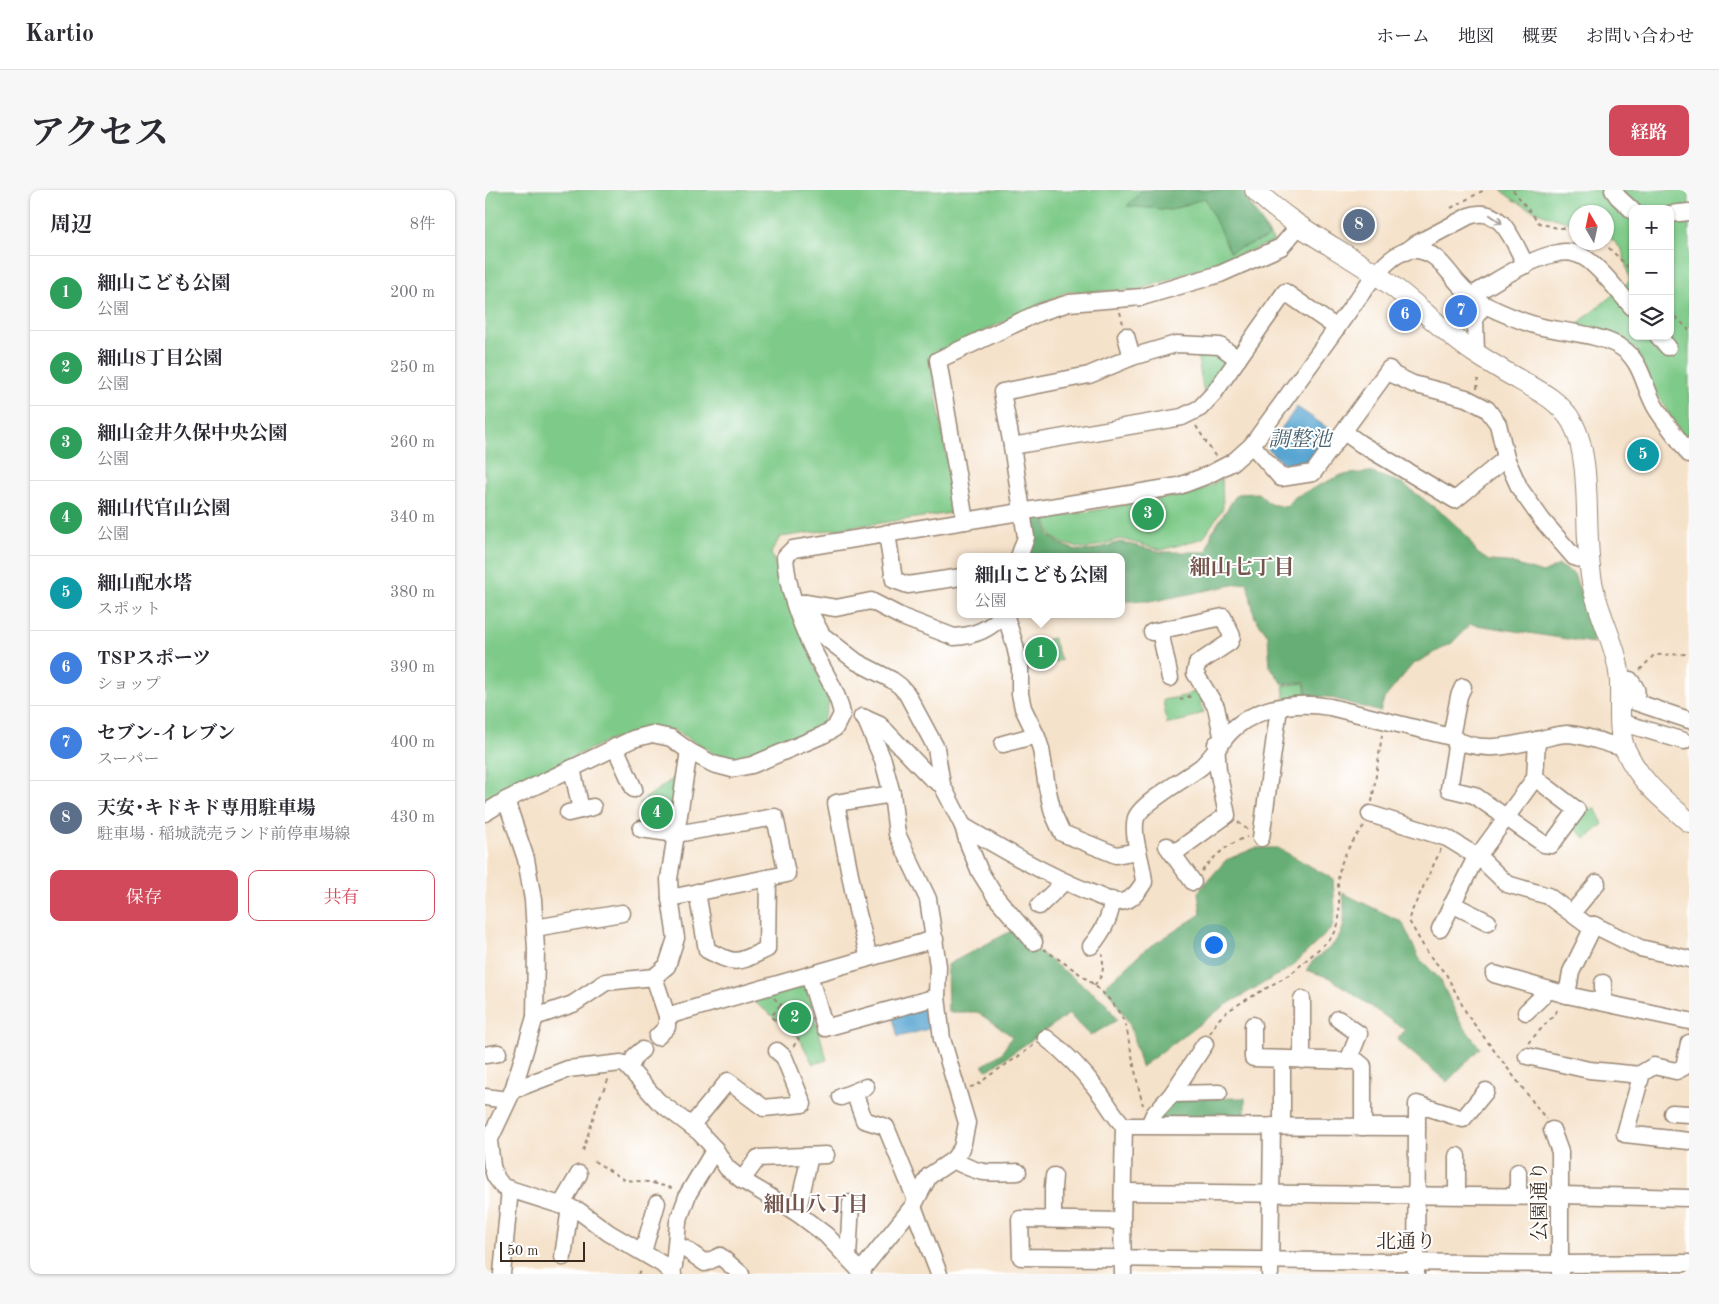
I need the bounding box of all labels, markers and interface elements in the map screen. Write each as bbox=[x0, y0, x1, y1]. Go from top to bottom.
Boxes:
text: Kartio bbox=[25, 23, 94, 47]
text: ホーム bbox=[1376, 28, 1430, 46]
text: 地図 bbox=[1458, 28, 1494, 46]
text: 概要 bbox=[1522, 28, 1558, 46]
text: お問い合わせ bbox=[1586, 28, 1694, 46]
button: 経路 bbox=[1609, 105, 1689, 156]
text: アクセス bbox=[30, 117, 169, 152]
north arrow bbox=[1569, 205, 1614, 250]
map controls bbox=[1629, 205, 1674, 340]
button: + bbox=[1629, 205, 1674, 250]
pin: 8 bbox=[1343, 206, 1375, 244]
one-way arrow bbox=[1489, 214, 1503, 224]
text: 周辺 bbox=[50, 215, 92, 236]
text: 8件 bbox=[410, 217, 435, 233]
button: − bbox=[1629, 250, 1674, 295]
text: 細山こども公園 bbox=[97, 275, 230, 294]
text: 1 bbox=[61, 285, 71, 301]
text: 200 m bbox=[390, 285, 435, 301]
pin: 7 bbox=[1445, 292, 1477, 330]
button: layers bbox=[1629, 295, 1674, 340]
pin: 6 bbox=[1389, 296, 1421, 334]
text: 公園 bbox=[97, 302, 129, 318]
text: 細山8丁目公園 bbox=[97, 350, 222, 369]
text: 2 bbox=[61, 360, 71, 376]
text: 250 m bbox=[390, 360, 435, 376]
text: 公園 bbox=[97, 377, 129, 393]
text: 細山金井久保中央公園 bbox=[97, 425, 287, 444]
water label: 調整池 bbox=[1269, 428, 1333, 451]
text: 3 bbox=[61, 435, 71, 451]
text: 260 m bbox=[390, 435, 435, 451]
pin: 5 bbox=[1627, 436, 1659, 474]
text: 公園 bbox=[97, 452, 129, 468]
pin: 3 bbox=[1132, 495, 1164, 533]
text: 細山代官山公園 bbox=[97, 500, 230, 519]
text: 4 bbox=[61, 510, 71, 526]
text: 340 m bbox=[390, 510, 435, 526]
text: 公園 bbox=[97, 527, 129, 543]
popup bbox=[957, 553, 1125, 618]
district label: 細山七丁目 bbox=[1190, 556, 1295, 579]
text: 細山こども公園 bbox=[974, 567, 1108, 586]
text: 細山配水塔 bbox=[97, 575, 192, 594]
text: 5 bbox=[61, 585, 71, 601]
text: 380 m bbox=[390, 585, 435, 601]
text: 公園 bbox=[974, 594, 1007, 610]
text: スポット bbox=[97, 602, 161, 618]
pin: 1 bbox=[1025, 634, 1057, 672]
text: TSPスポーツ bbox=[97, 650, 211, 669]
text: 6 bbox=[61, 660, 71, 676]
text: 390 m bbox=[390, 660, 435, 676]
text: ショップ bbox=[97, 677, 161, 693]
text: セブン-イレブン bbox=[97, 725, 236, 744]
text: 7 bbox=[61, 735, 71, 751]
text: 400 m bbox=[390, 735, 435, 751]
text: スーパー bbox=[97, 752, 159, 768]
pin: 4 bbox=[641, 794, 673, 832]
text: 天安･キドキド専用駐車場 bbox=[97, 800, 316, 819]
text: 8 bbox=[61, 810, 71, 826]
text: 430 m bbox=[390, 810, 435, 826]
text: 駐車場 · 稲城読売ランド前停車場線 bbox=[97, 827, 350, 843]
button: 保存 bbox=[50, 870, 238, 921]
button: 共有 bbox=[248, 870, 435, 921]
your location bbox=[1201, 932, 1227, 958]
pin: 2 bbox=[779, 999, 811, 1037]
street label: 公園通り bbox=[1529, 1161, 1551, 1241]
district label: 細山八丁目 bbox=[764, 1193, 869, 1216]
street label: 北通り bbox=[1376, 1231, 1436, 1253]
scale bar bbox=[500, 1239, 585, 1262]
text: 50 m bbox=[507, 1244, 538, 1258]

